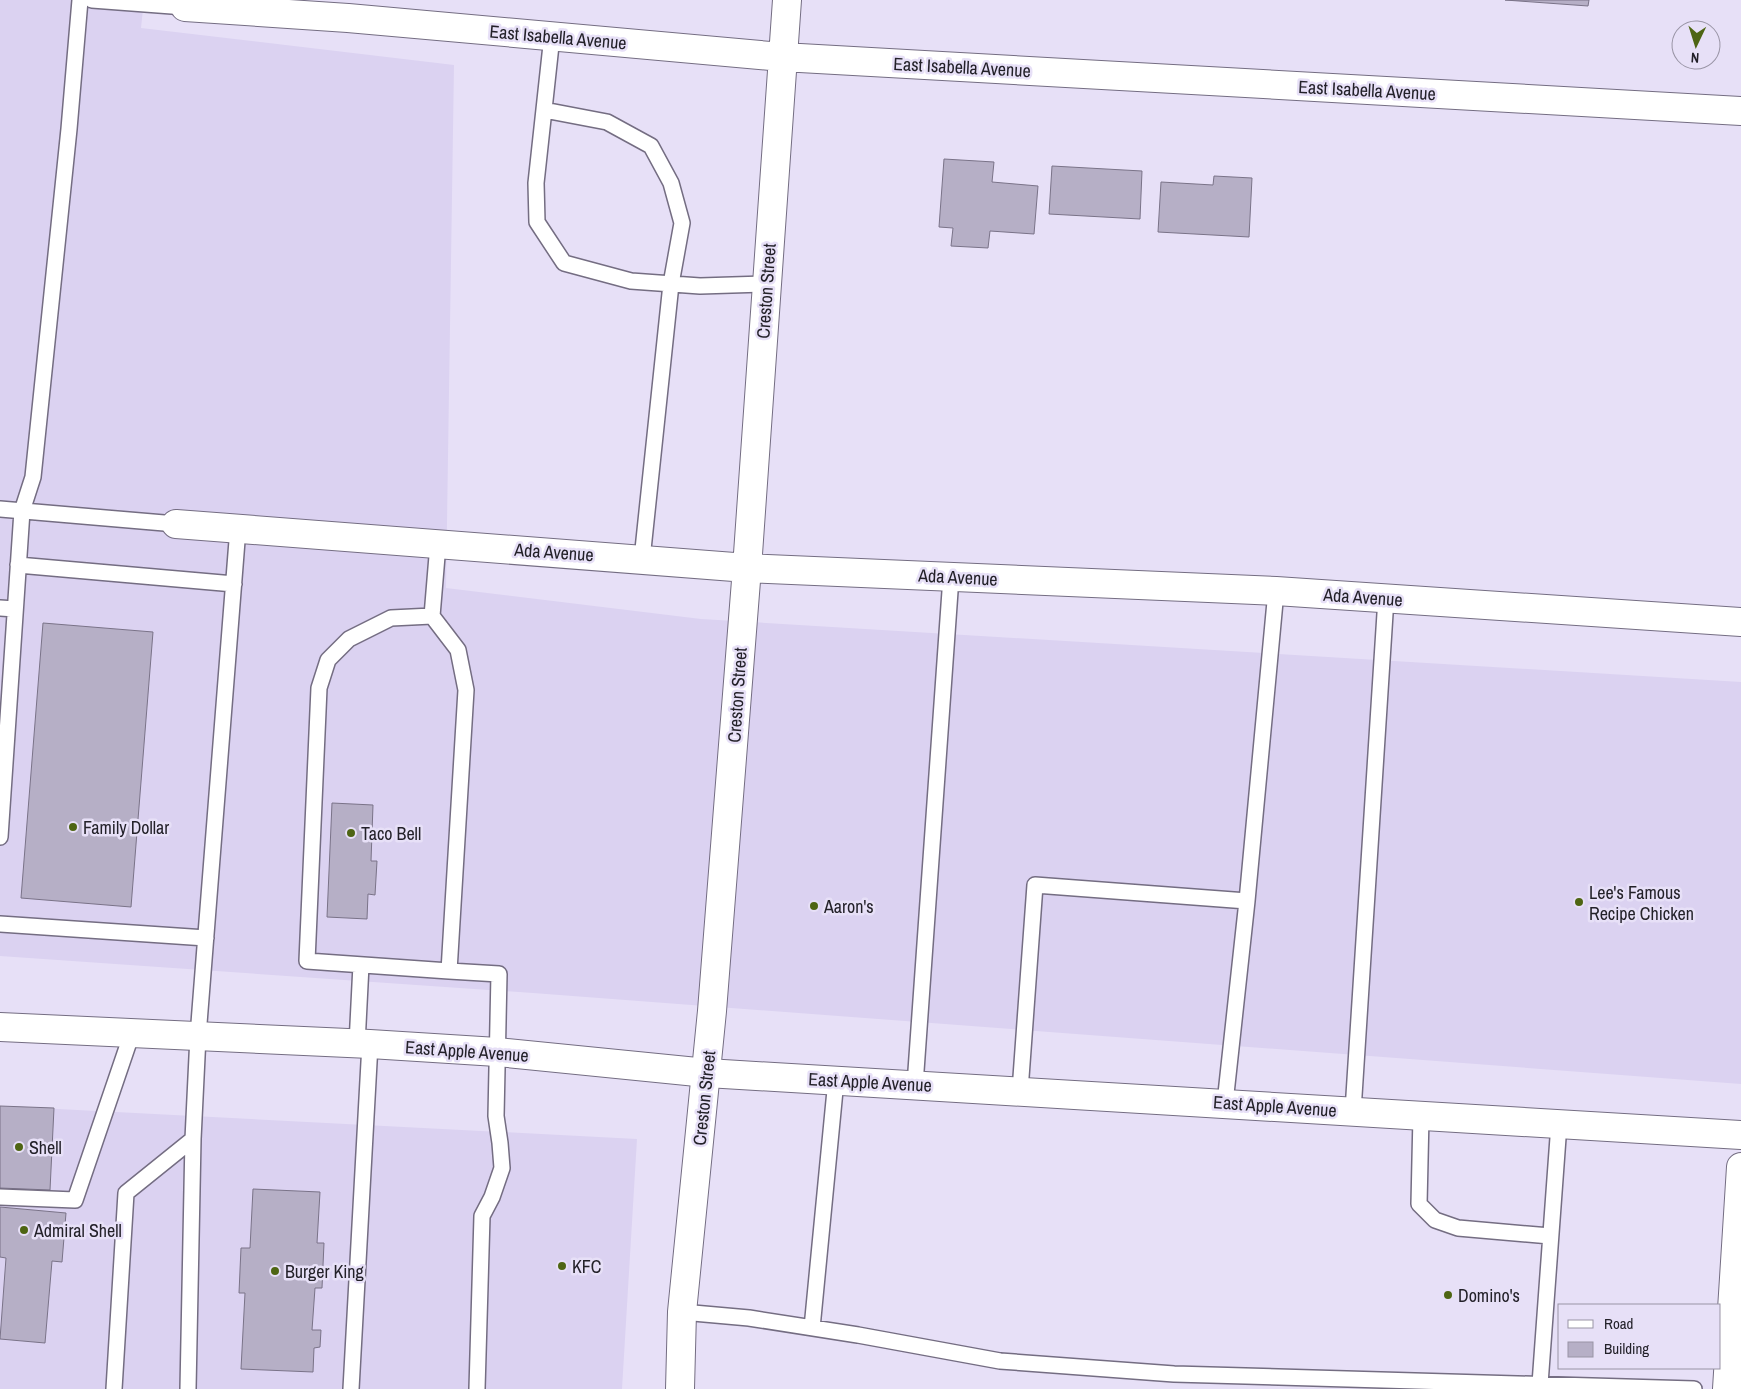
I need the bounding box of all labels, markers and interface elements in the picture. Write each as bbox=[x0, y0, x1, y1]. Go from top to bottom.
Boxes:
street label: East Isabella Avenue bbox=[488, 19, 628, 55]
north arrow bbox=[1671, 20, 1721, 70]
text: N bbox=[1690, 49, 1700, 67]
street label: East Isabella Avenue bbox=[893, 51, 1031, 83]
street label: East Isabella Avenue bbox=[1298, 74, 1436, 106]
street label: Creston Street bbox=[750, 243, 782, 339]
street label: Ada Avenue bbox=[513, 537, 594, 567]
street label: Ada Avenue bbox=[917, 562, 998, 592]
street label: Ada Avenue bbox=[1322, 582, 1403, 612]
street label: Creston Street bbox=[721, 647, 753, 743]
place label: Family Dollar bbox=[83, 815, 169, 840]
marker: Family Dollar bbox=[67, 821, 79, 833]
place label: Taco Bell bbox=[361, 821, 421, 846]
marker: Taco Bell bbox=[345, 827, 357, 839]
place label: Lee's Famous Recipe Chicken bbox=[1589, 880, 1694, 926]
place label: Aaron's bbox=[823, 894, 874, 919]
marker: Lee's Famous Recipe Chicken bbox=[1573, 896, 1585, 908]
marker: Aaron's bbox=[808, 900, 820, 912]
street label: East Apple Avenue bbox=[404, 1034, 530, 1068]
street label: Creston Street bbox=[687, 1049, 721, 1147]
street label: East Apple Avenue bbox=[808, 1066, 932, 1098]
street label: East Apple Avenue bbox=[1212, 1089, 1338, 1123]
place label: Shell bbox=[29, 1135, 62, 1160]
marker: Shell bbox=[13, 1141, 25, 1153]
place label: Admiral Shell bbox=[33, 1218, 122, 1243]
marker: Admiral Shell bbox=[18, 1224, 30, 1236]
place label: KFC bbox=[572, 1254, 602, 1279]
place label: Burger King bbox=[285, 1259, 365, 1284]
marker: KFC bbox=[556, 1260, 568, 1272]
marker: Burger King bbox=[269, 1265, 281, 1277]
place label: Domino's bbox=[1458, 1283, 1520, 1308]
marker: Domino's bbox=[1442, 1289, 1454, 1301]
legend bbox=[1558, 1304, 1721, 1369]
text: Road bbox=[1604, 1313, 1633, 1334]
text: Building bbox=[1604, 1338, 1649, 1359]

